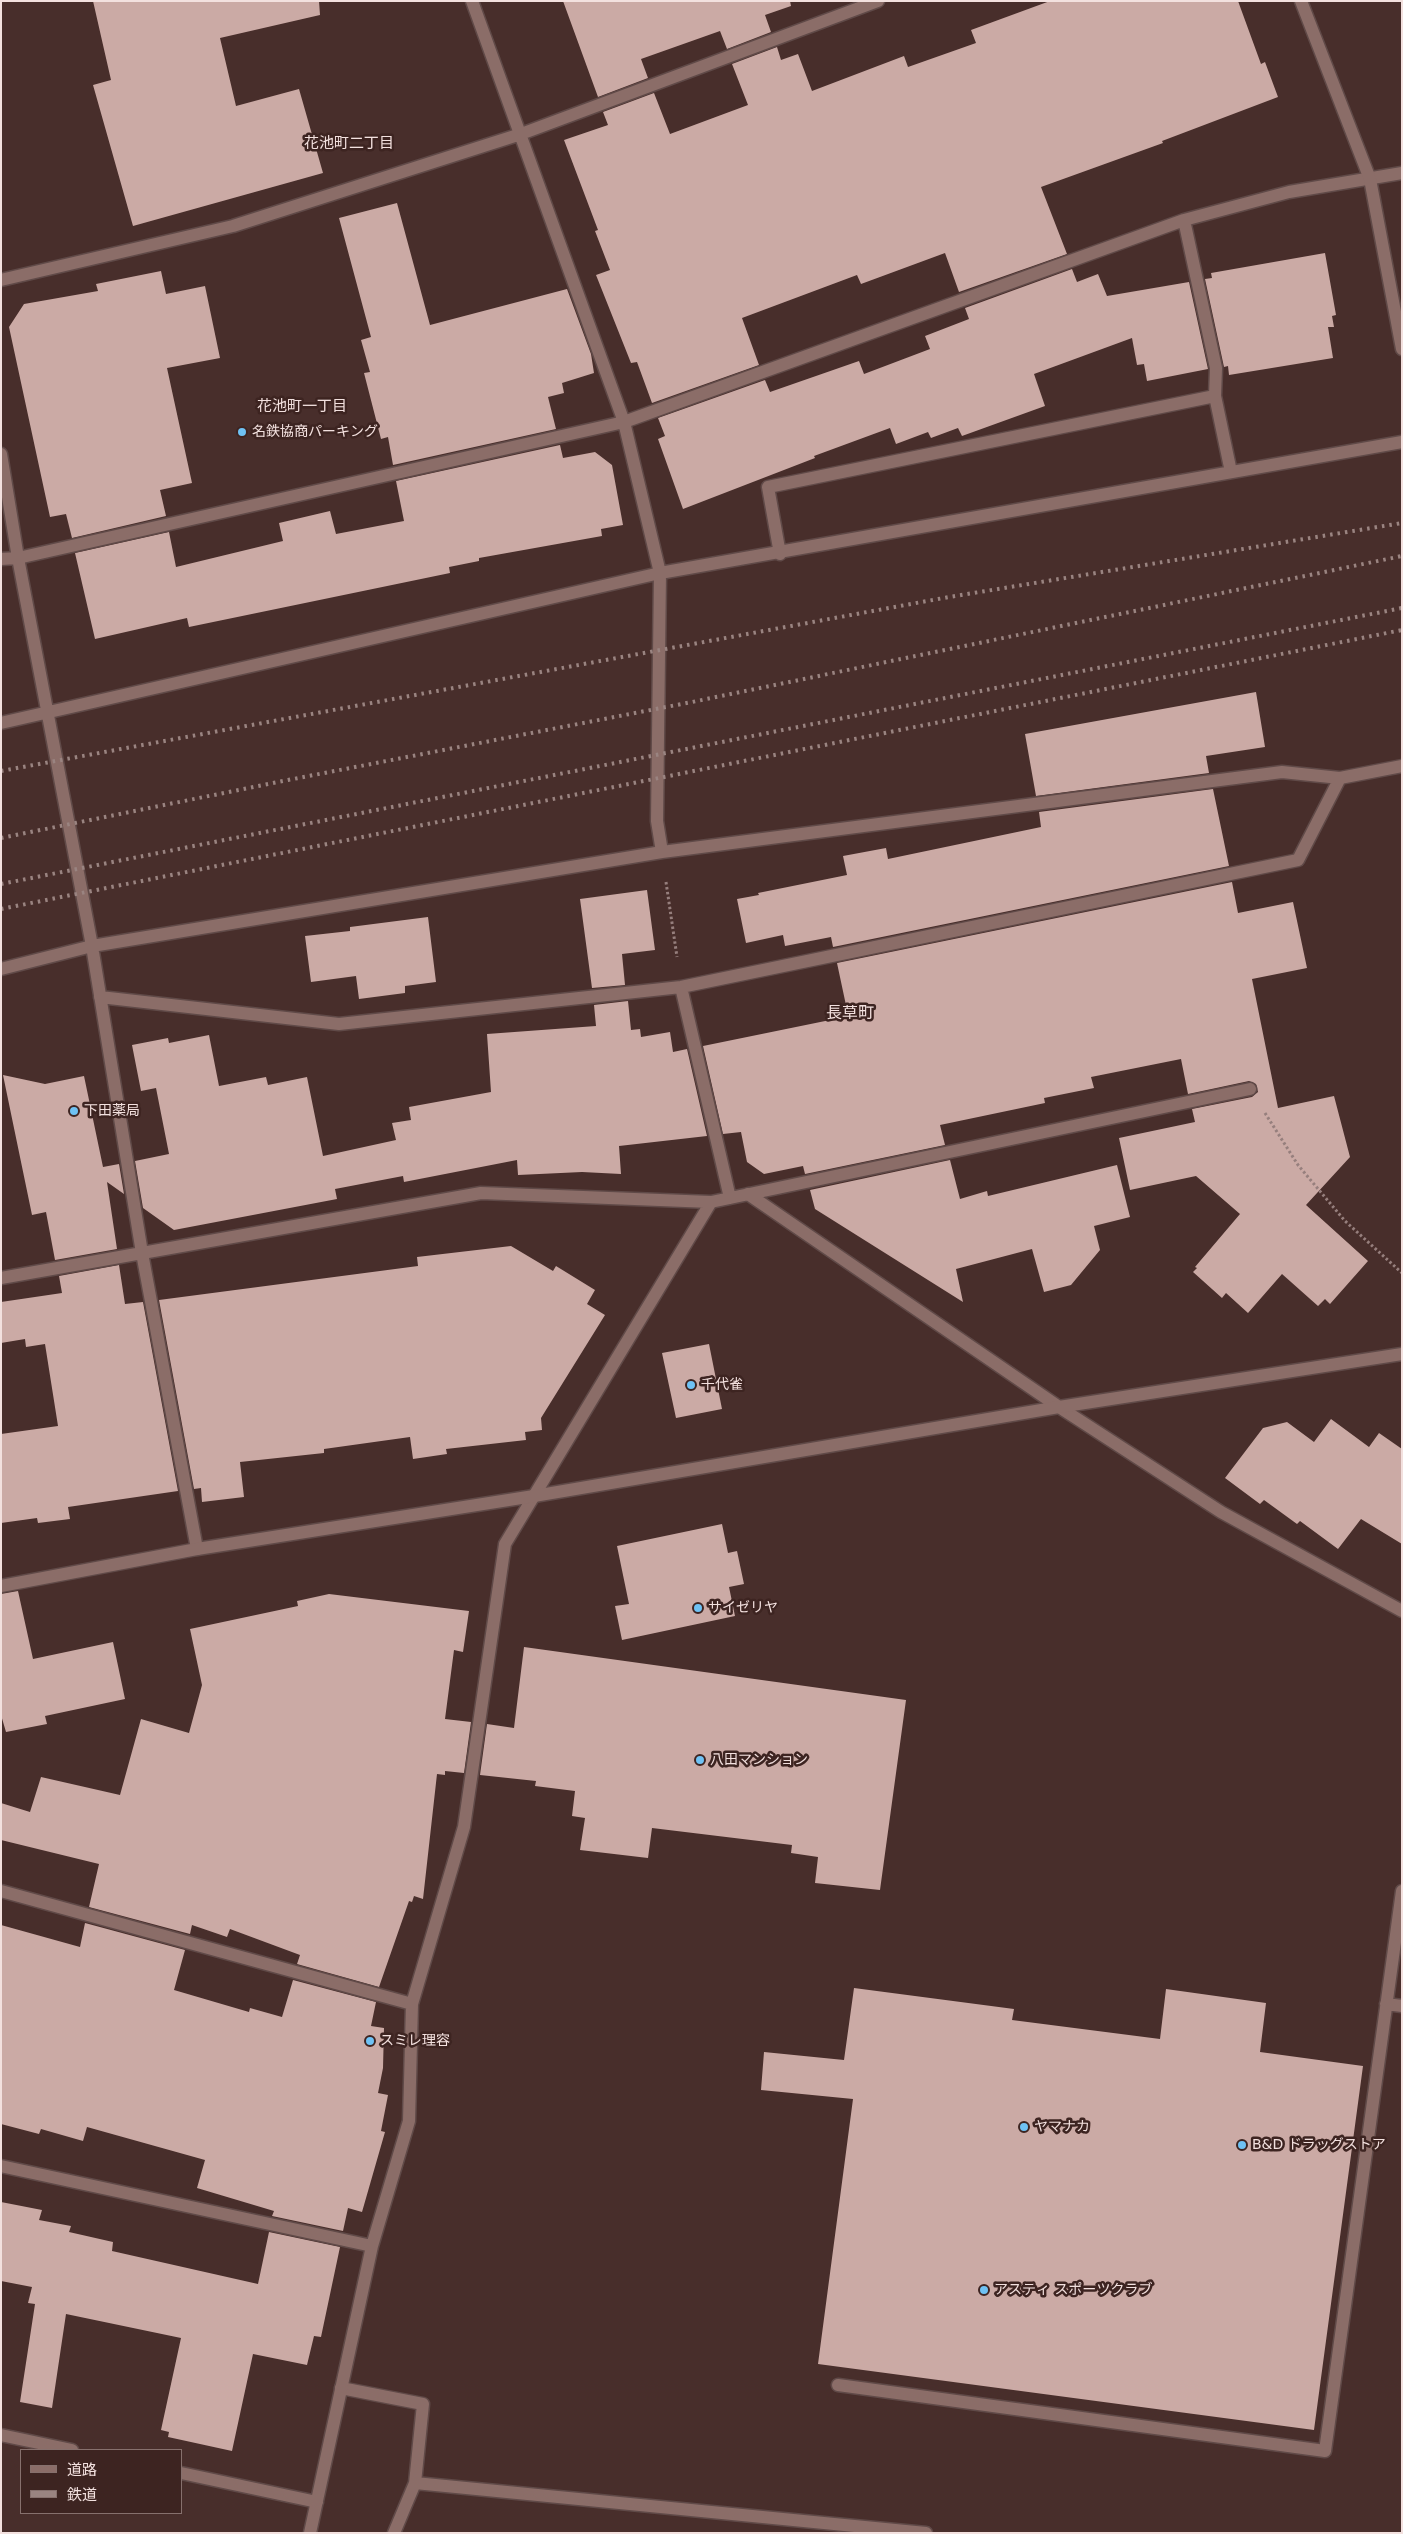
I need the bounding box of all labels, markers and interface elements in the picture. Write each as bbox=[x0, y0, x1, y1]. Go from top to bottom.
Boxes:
district label: 花池町二丁目 bbox=[304, 135, 394, 153]
district label: 花池町一丁目 bbox=[257, 398, 347, 416]
place label: 名鉄協商パーキング bbox=[252, 424, 378, 440]
marker: 名鉄協商パーキング bbox=[236, 426, 248, 438]
district label: 長草町 bbox=[826, 1004, 874, 1024]
place label: 下田薬局 bbox=[84, 1103, 140, 1119]
marker: 下田薬局 bbox=[68, 1105, 80, 1117]
place label: 千代雀 bbox=[701, 1377, 743, 1393]
marker: 千代雀 bbox=[685, 1379, 697, 1391]
place label: サイゼリヤ bbox=[708, 1600, 778, 1616]
marker: サイゼリヤ bbox=[692, 1602, 704, 1614]
place label: 八田マンション bbox=[710, 1752, 808, 1768]
marker: 八田マンション bbox=[694, 1754, 706, 1766]
place label: スミレ理容 bbox=[380, 2033, 450, 2049]
marker: スミレ理容 bbox=[364, 2035, 376, 2047]
place label: ヤマナカ bbox=[1034, 2119, 1090, 2135]
marker: ヤマナカ bbox=[1018, 2121, 1030, 2133]
place label: B&D ドラッグストア bbox=[1252, 2137, 1386, 2153]
marker: B&D ドラッグストア bbox=[1236, 2139, 1248, 2151]
place label: アスティ スポーツクラブ bbox=[994, 2282, 1152, 2298]
marker: アスティ スポーツクラブ bbox=[978, 2284, 990, 2296]
legend bbox=[20, 2449, 182, 2514]
text: 道路 bbox=[67, 2461, 97, 2479]
text: 鉄道 bbox=[67, 2486, 97, 2504]

